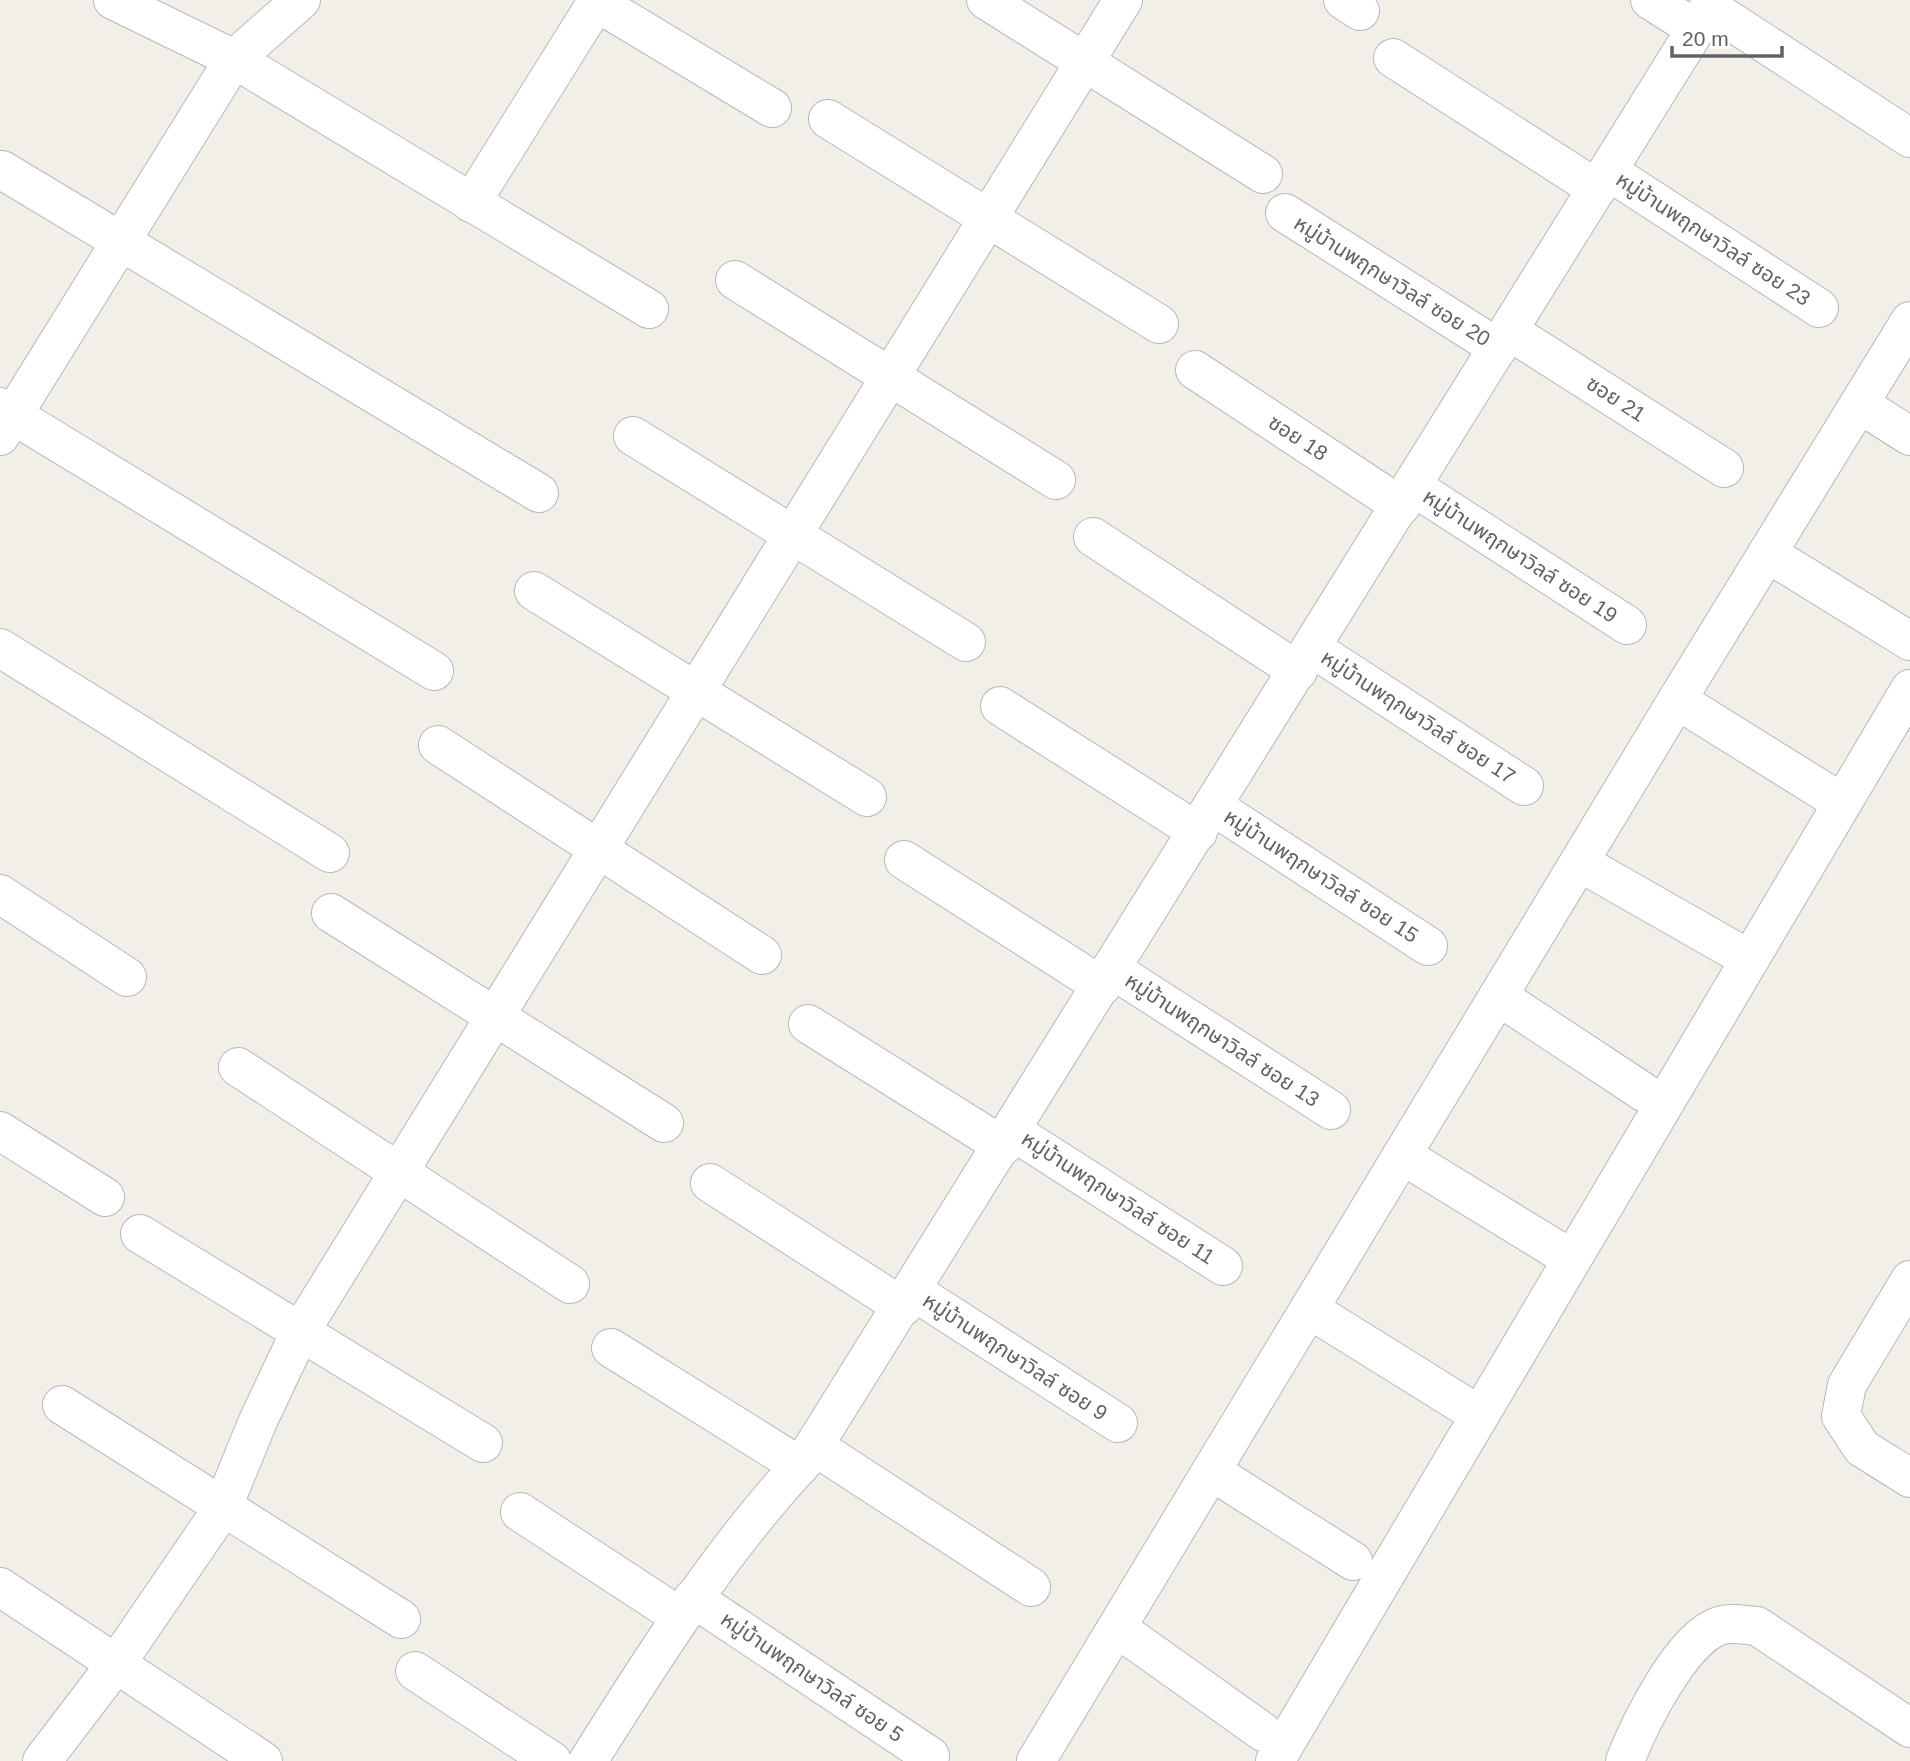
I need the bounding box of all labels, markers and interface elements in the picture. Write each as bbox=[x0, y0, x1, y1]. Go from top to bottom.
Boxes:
scale bar bbox=[1672, 14, 1782, 58]
text: 20 m bbox=[1682, 27, 1729, 50]
street label: หมู่บ้านพฤกษาวิลล์ ซอย 23 bbox=[1611, 167, 1815, 312]
street label: หมู่บ้านพฤกษาวิลล์ ซอย 20 bbox=[1289, 211, 1494, 352]
street label: ซอย 21 bbox=[1583, 371, 1650, 426]
street label: ซอย 18 bbox=[1265, 410, 1332, 465]
street label: หมู่บ้านพฤกษาวิลล์ ซอย 19 bbox=[1418, 484, 1622, 629]
street label: หมู่บ้านพฤกษาวิลล์ ซอย 17 bbox=[1316, 645, 1520, 790]
street label: หมู่บ้านพฤกษาวิลล์ ซอย 15 bbox=[1219, 804, 1423, 949]
street label: หมู่บ้านพฤกษาวิลล์ ซอย 13 bbox=[1120, 968, 1324, 1113]
street label: หมู่บ้านพฤกษาวิลล์ ซอย 11 bbox=[1017, 1127, 1219, 1270]
street label: หมู่บ้านพฤกษาวิลล์ ซอย 9 bbox=[918, 1288, 1112, 1426]
street label: หมู่บ้านพฤกษาวิลล์ ซอย 5 bbox=[716, 1607, 908, 1748]

